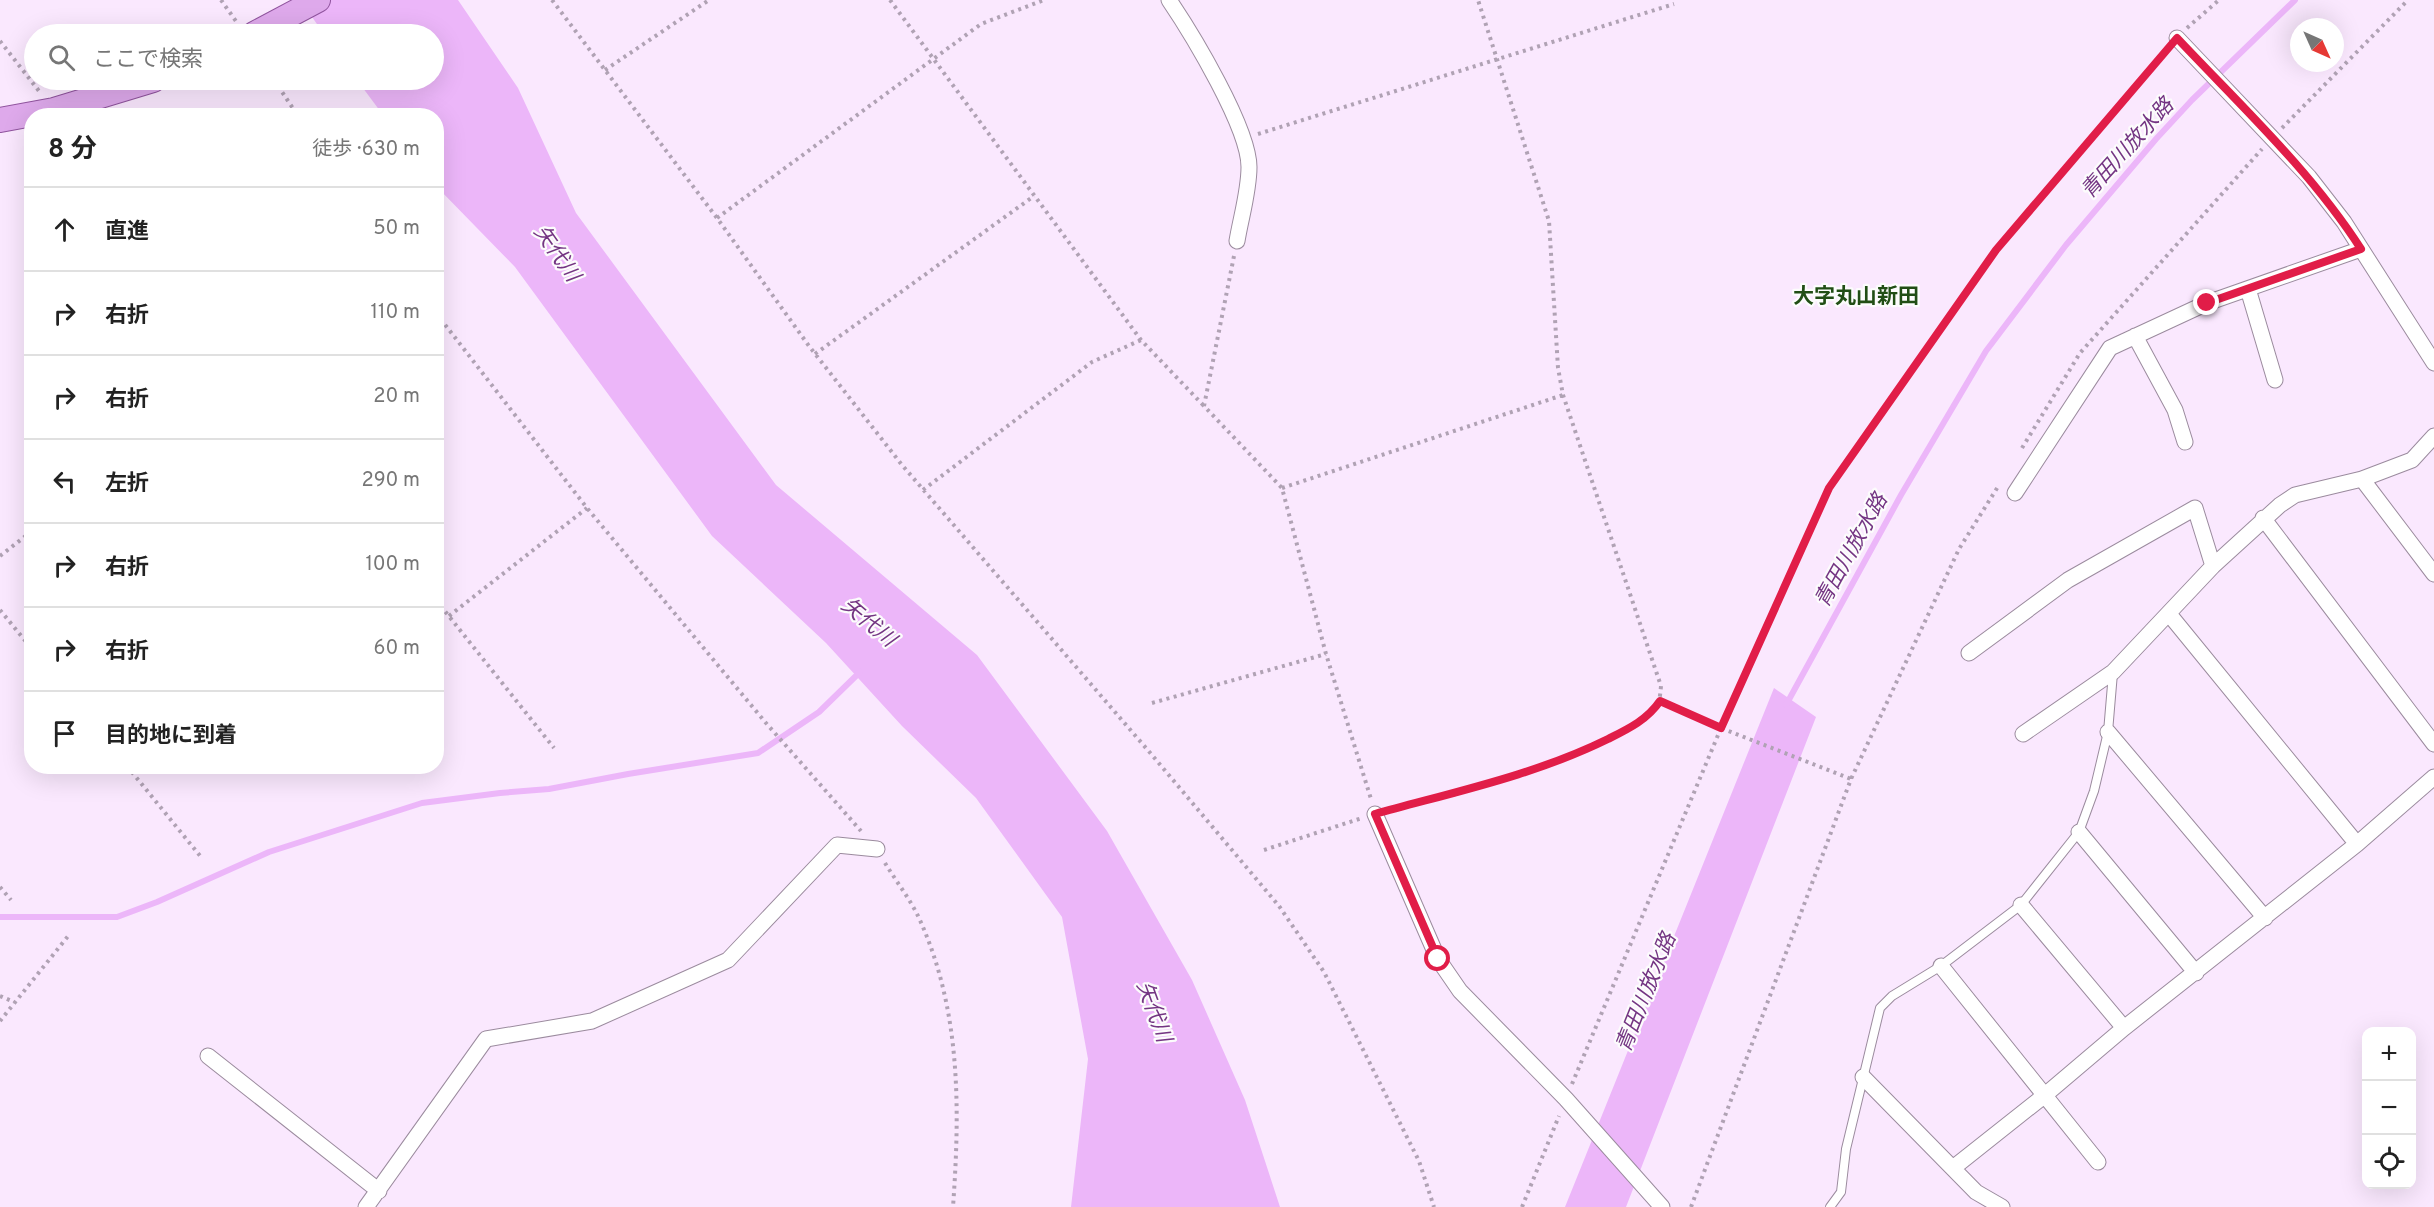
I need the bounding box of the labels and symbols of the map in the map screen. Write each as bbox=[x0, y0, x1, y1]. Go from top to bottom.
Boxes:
north arrow bbox=[2290, 18, 2344, 72]
water label: 青田川放水路 bbox=[2076, 92, 2182, 205]
water label: 矢代川 bbox=[527, 220, 586, 289]
district label: 大字丸山新田 bbox=[1793, 284, 1919, 311]
route end bbox=[2193, 289, 2219, 315]
water label: 青田川放水路 bbox=[1810, 488, 1895, 613]
water label: 矢代川 bbox=[835, 592, 902, 655]
water label: 青田川放水路 bbox=[1611, 928, 1684, 1056]
route start bbox=[1424, 945, 1450, 971]
water label: 矢代川 bbox=[1130, 978, 1177, 1048]

